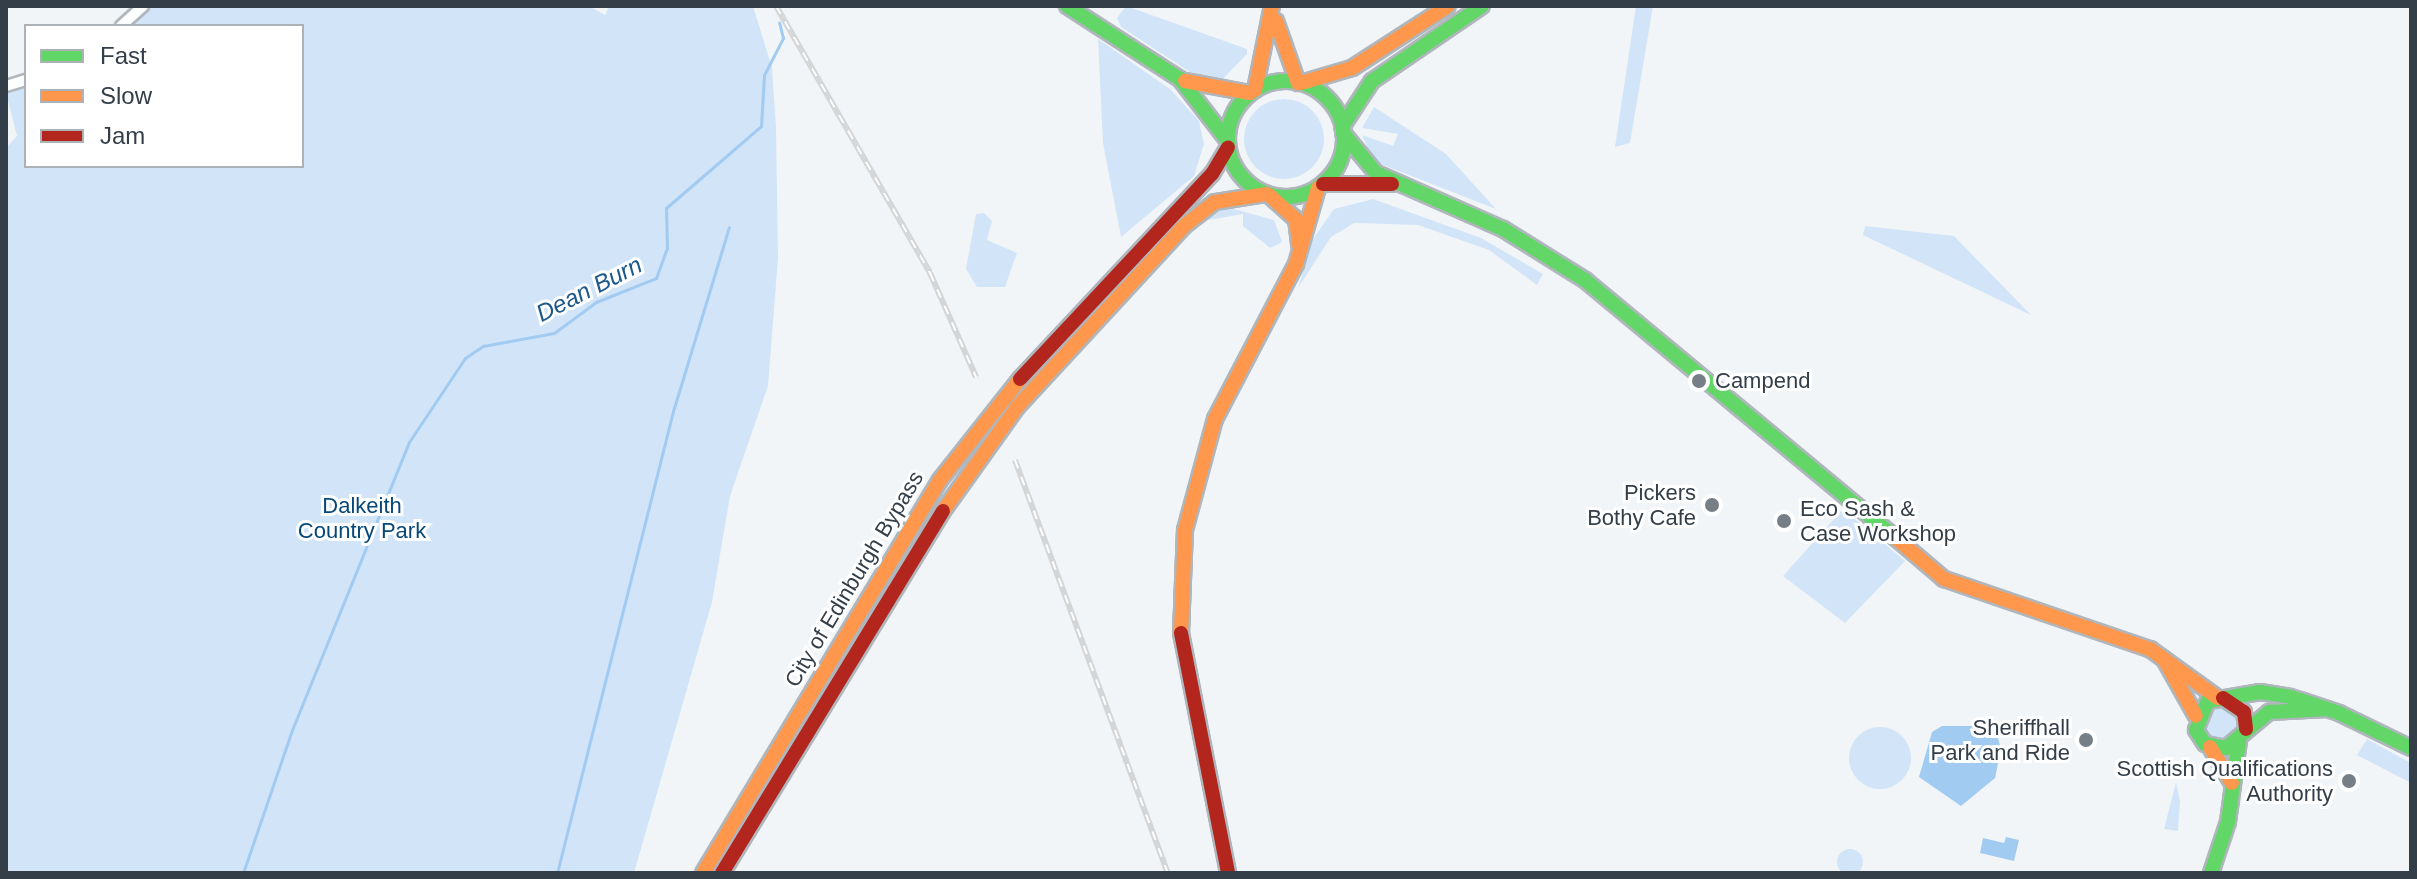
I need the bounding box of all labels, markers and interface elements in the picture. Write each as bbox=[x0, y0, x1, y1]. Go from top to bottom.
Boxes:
legend bbox=[24, 24, 304, 168]
text: Fast bbox=[100, 42, 147, 69]
text: Slow bbox=[100, 82, 152, 109]
text: Jam bbox=[100, 122, 145, 149]
water label: Dean Burn bbox=[531, 250, 647, 328]
place label: Campend bbox=[1715, 368, 1810, 394]
marker: Campend bbox=[1690, 372, 1708, 390]
street label: City of Edinburgh Bypass bbox=[779, 466, 929, 692]
place label: Pickers Bothy Cafe bbox=[1587, 479, 1696, 530]
park label: Dalkeith Country Park bbox=[298, 492, 426, 544]
place label: Eco Sash & Case Workshop bbox=[1800, 495, 1956, 546]
marker: Pickers Bothy Cafe bbox=[1703, 496, 1721, 514]
marker: Eco Sash & Case Workshop bbox=[1775, 512, 1793, 530]
place label: Sheriffhall Park and Ride bbox=[1931, 714, 2070, 766]
marker: Sheriffhall Park and Ride bbox=[2077, 731, 2095, 749]
place label: Scottish Qualifications Authority bbox=[2117, 755, 2333, 806]
marker: Scottish Qualifications Authority bbox=[2340, 772, 2358, 790]

